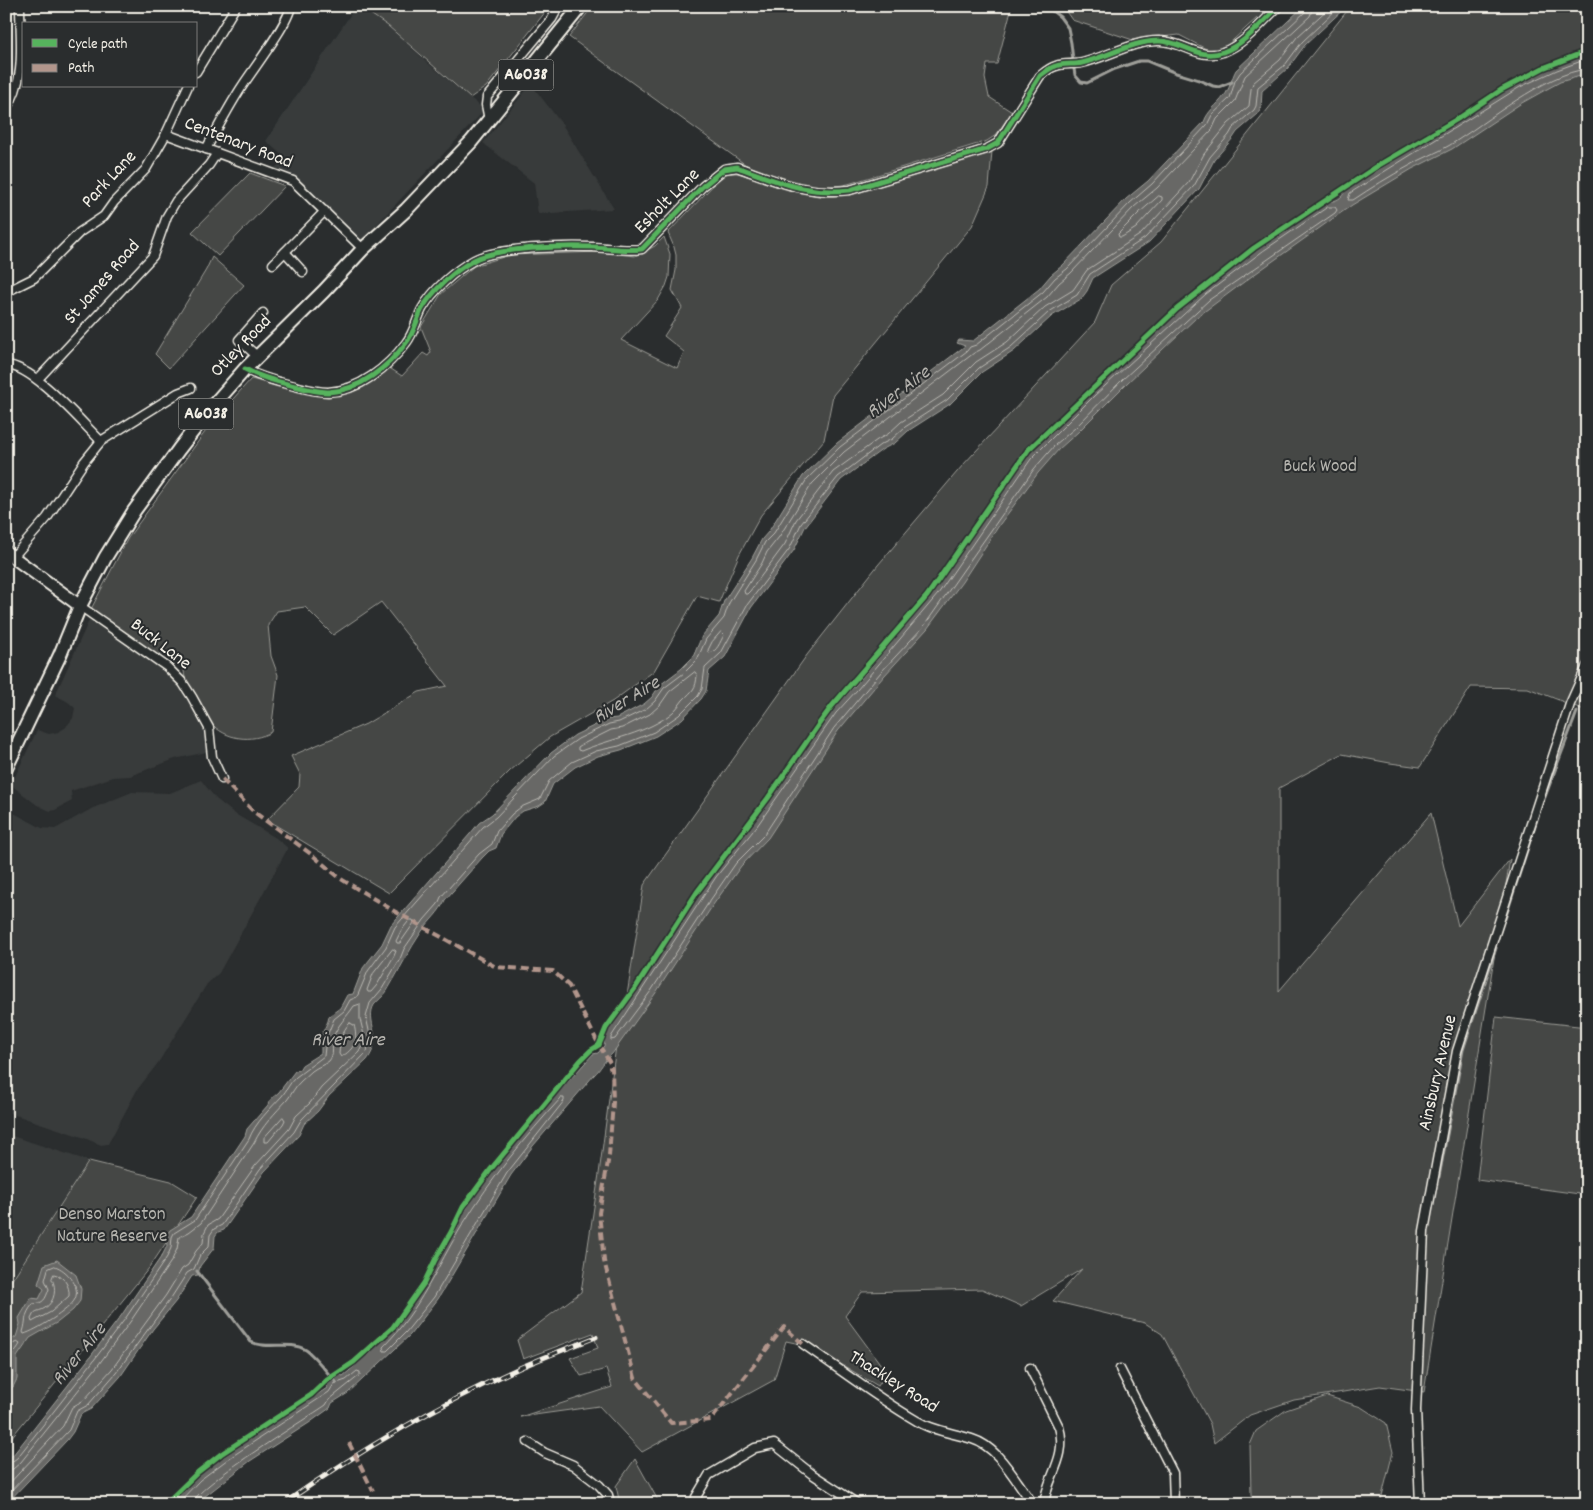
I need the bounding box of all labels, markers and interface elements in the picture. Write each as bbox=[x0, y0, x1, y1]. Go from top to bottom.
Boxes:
legend bbox=[22, 22, 198, 88]
text: Cycle path bbox=[68, 34, 128, 56]
text: Path bbox=[68, 58, 94, 80]
road number: A6038 bbox=[498, 60, 554, 90]
street label: Centenary Road bbox=[180, 111, 296, 177]
street label: Park Lane bbox=[76, 145, 144, 215]
street label: Esholt Lane bbox=[629, 163, 707, 241]
street label: St James Road bbox=[58, 235, 148, 331]
street label: Otley Road bbox=[205, 309, 279, 385]
water label: River Aire bbox=[861, 359, 938, 426]
road number: A6038 bbox=[178, 398, 234, 429]
park label: Buck Wood bbox=[1283, 454, 1357, 481]
street label: Buck Lane bbox=[124, 613, 196, 677]
water label: River Aire bbox=[588, 669, 667, 732]
street label: Ainsbury Avenue bbox=[1413, 1012, 1465, 1134]
water label: River Aire bbox=[311, 1027, 386, 1055]
park label: Denso Marston Nature Reserve bbox=[57, 1202, 167, 1251]
water label: River Aire bbox=[46, 1317, 115, 1392]
street label: Thackley Road bbox=[843, 1345, 943, 1421]

